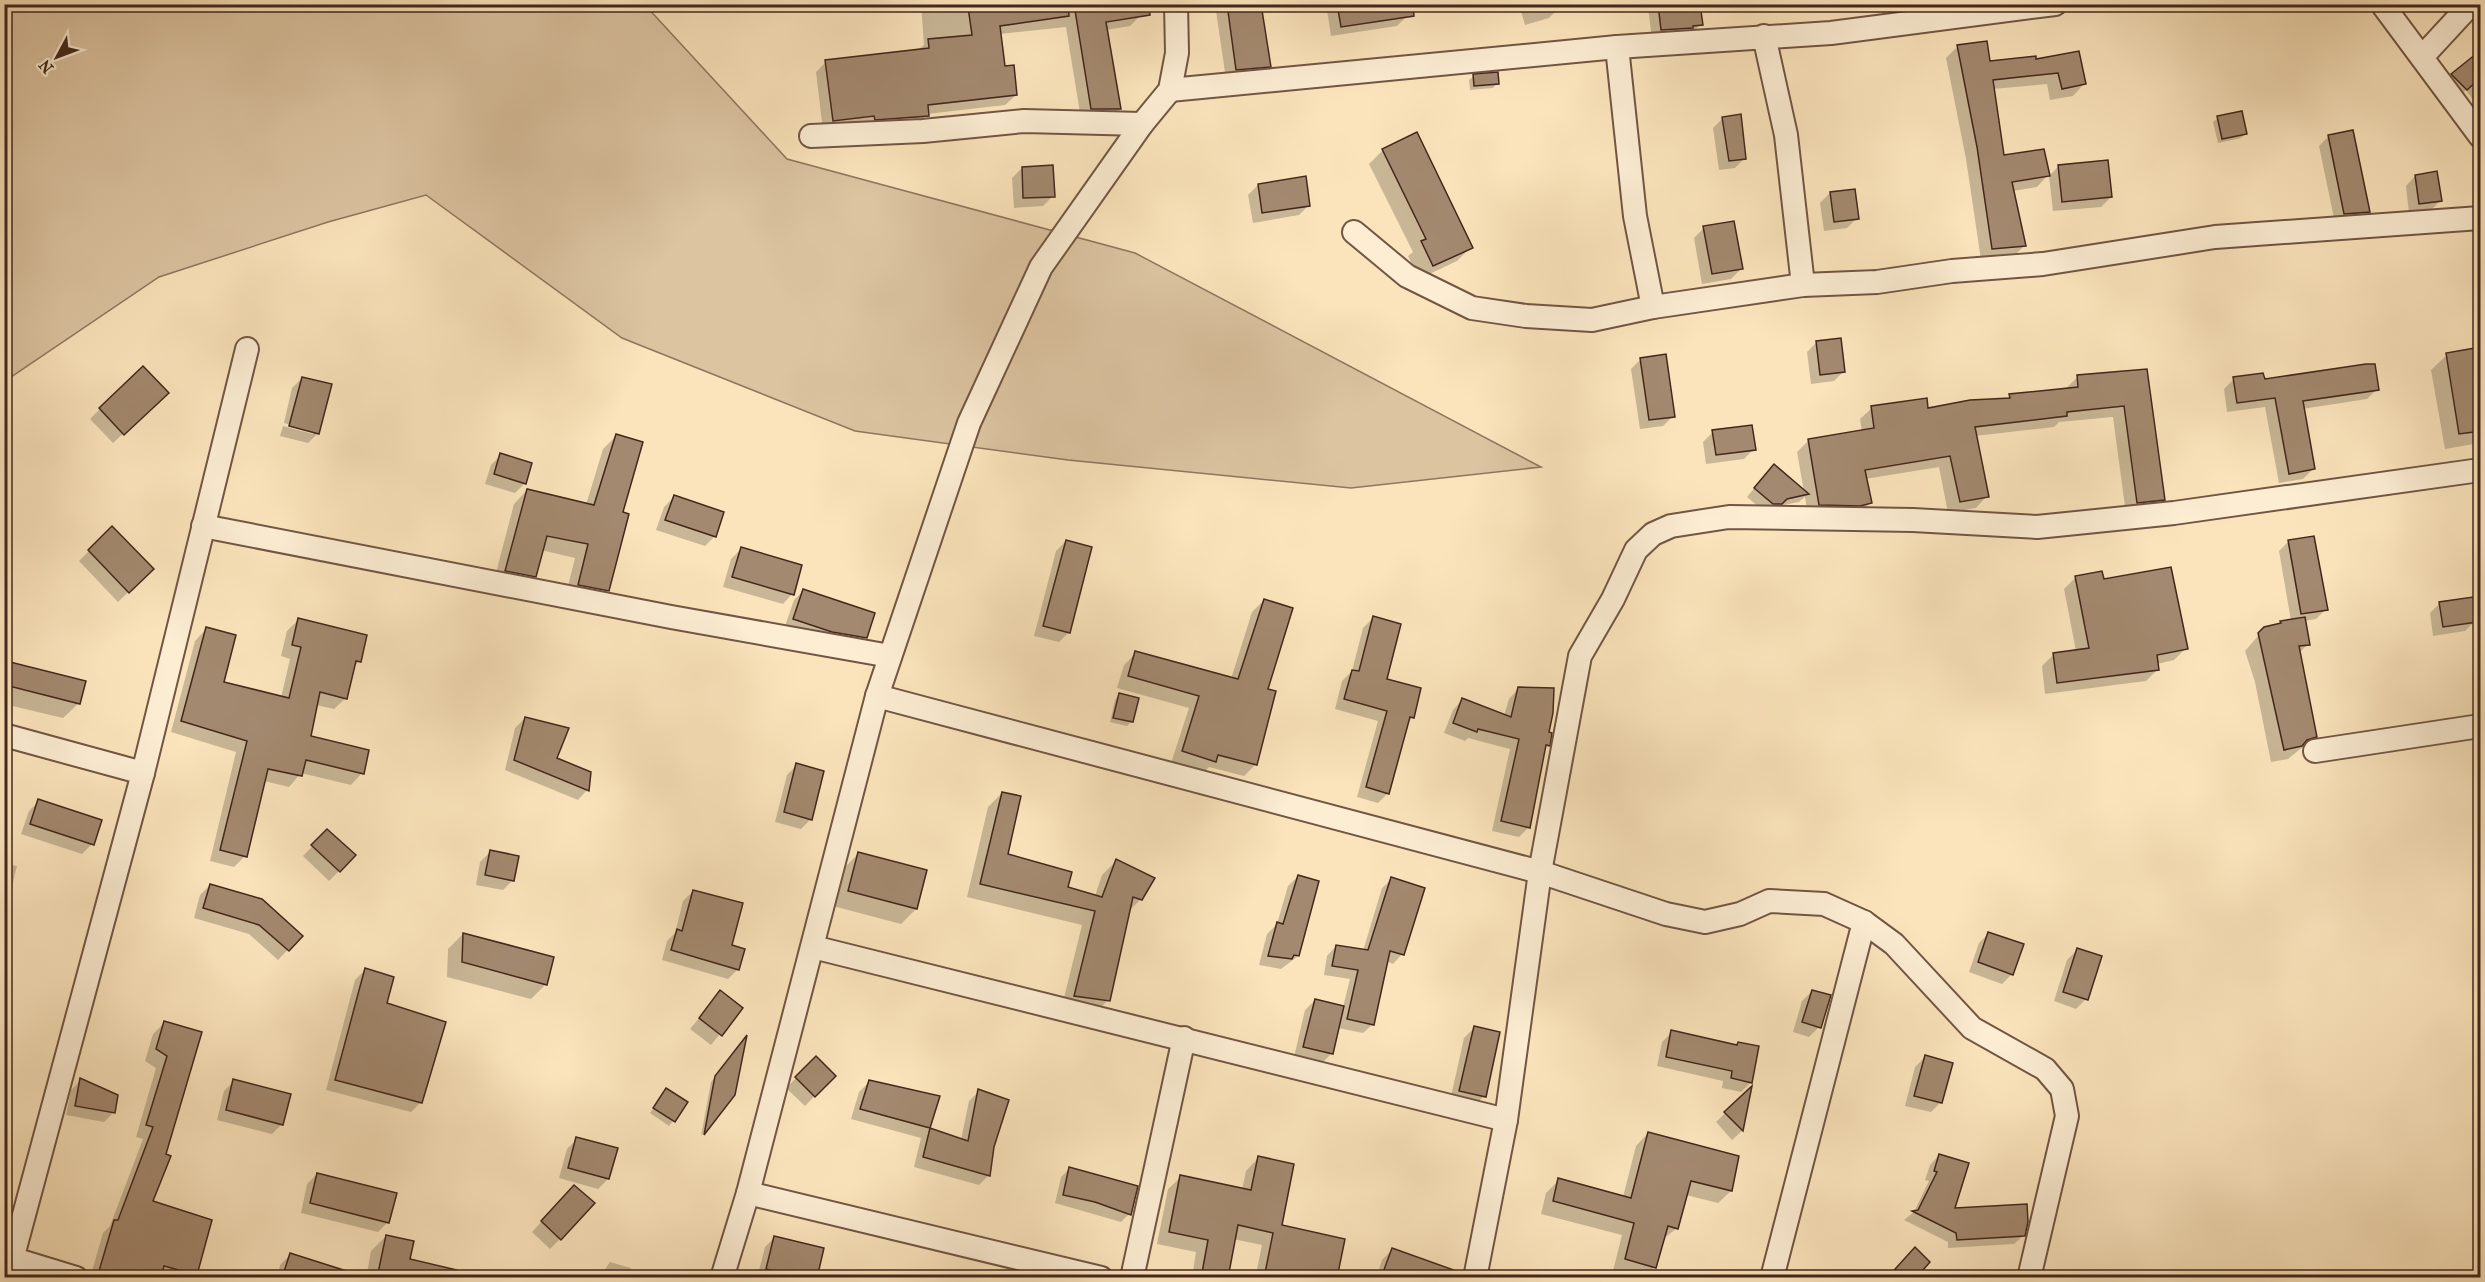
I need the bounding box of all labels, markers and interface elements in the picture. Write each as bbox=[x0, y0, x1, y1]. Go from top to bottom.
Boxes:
north arrow bbox=[27, 27, 87, 87]
text: N bbox=[34, 55, 57, 77]

